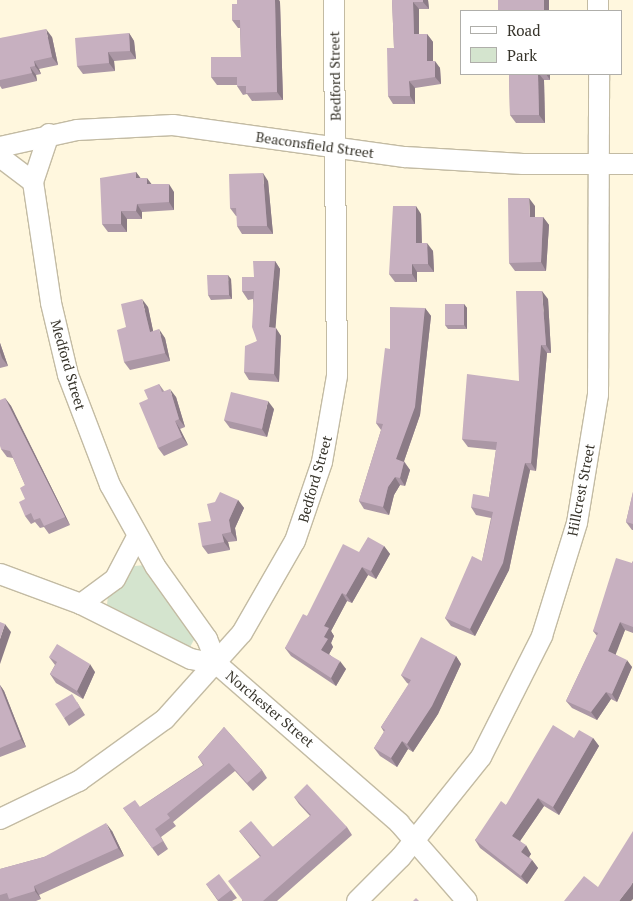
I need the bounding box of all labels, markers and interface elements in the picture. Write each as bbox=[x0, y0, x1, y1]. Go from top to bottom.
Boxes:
legend bbox=[460, 10, 623, 75]
text: Road bbox=[507, 20, 540, 40]
street label: Bedford Street bbox=[326, 31, 344, 121]
text: Park bbox=[507, 45, 537, 65]
street label: Beaconsfield Street bbox=[255, 128, 375, 162]
street label: Medford Street bbox=[47, 318, 89, 412]
street label: Bedford Street bbox=[295, 434, 335, 524]
street label: Hillcrest Street bbox=[564, 442, 598, 538]
street label: Norchester Street bbox=[223, 667, 317, 751]

